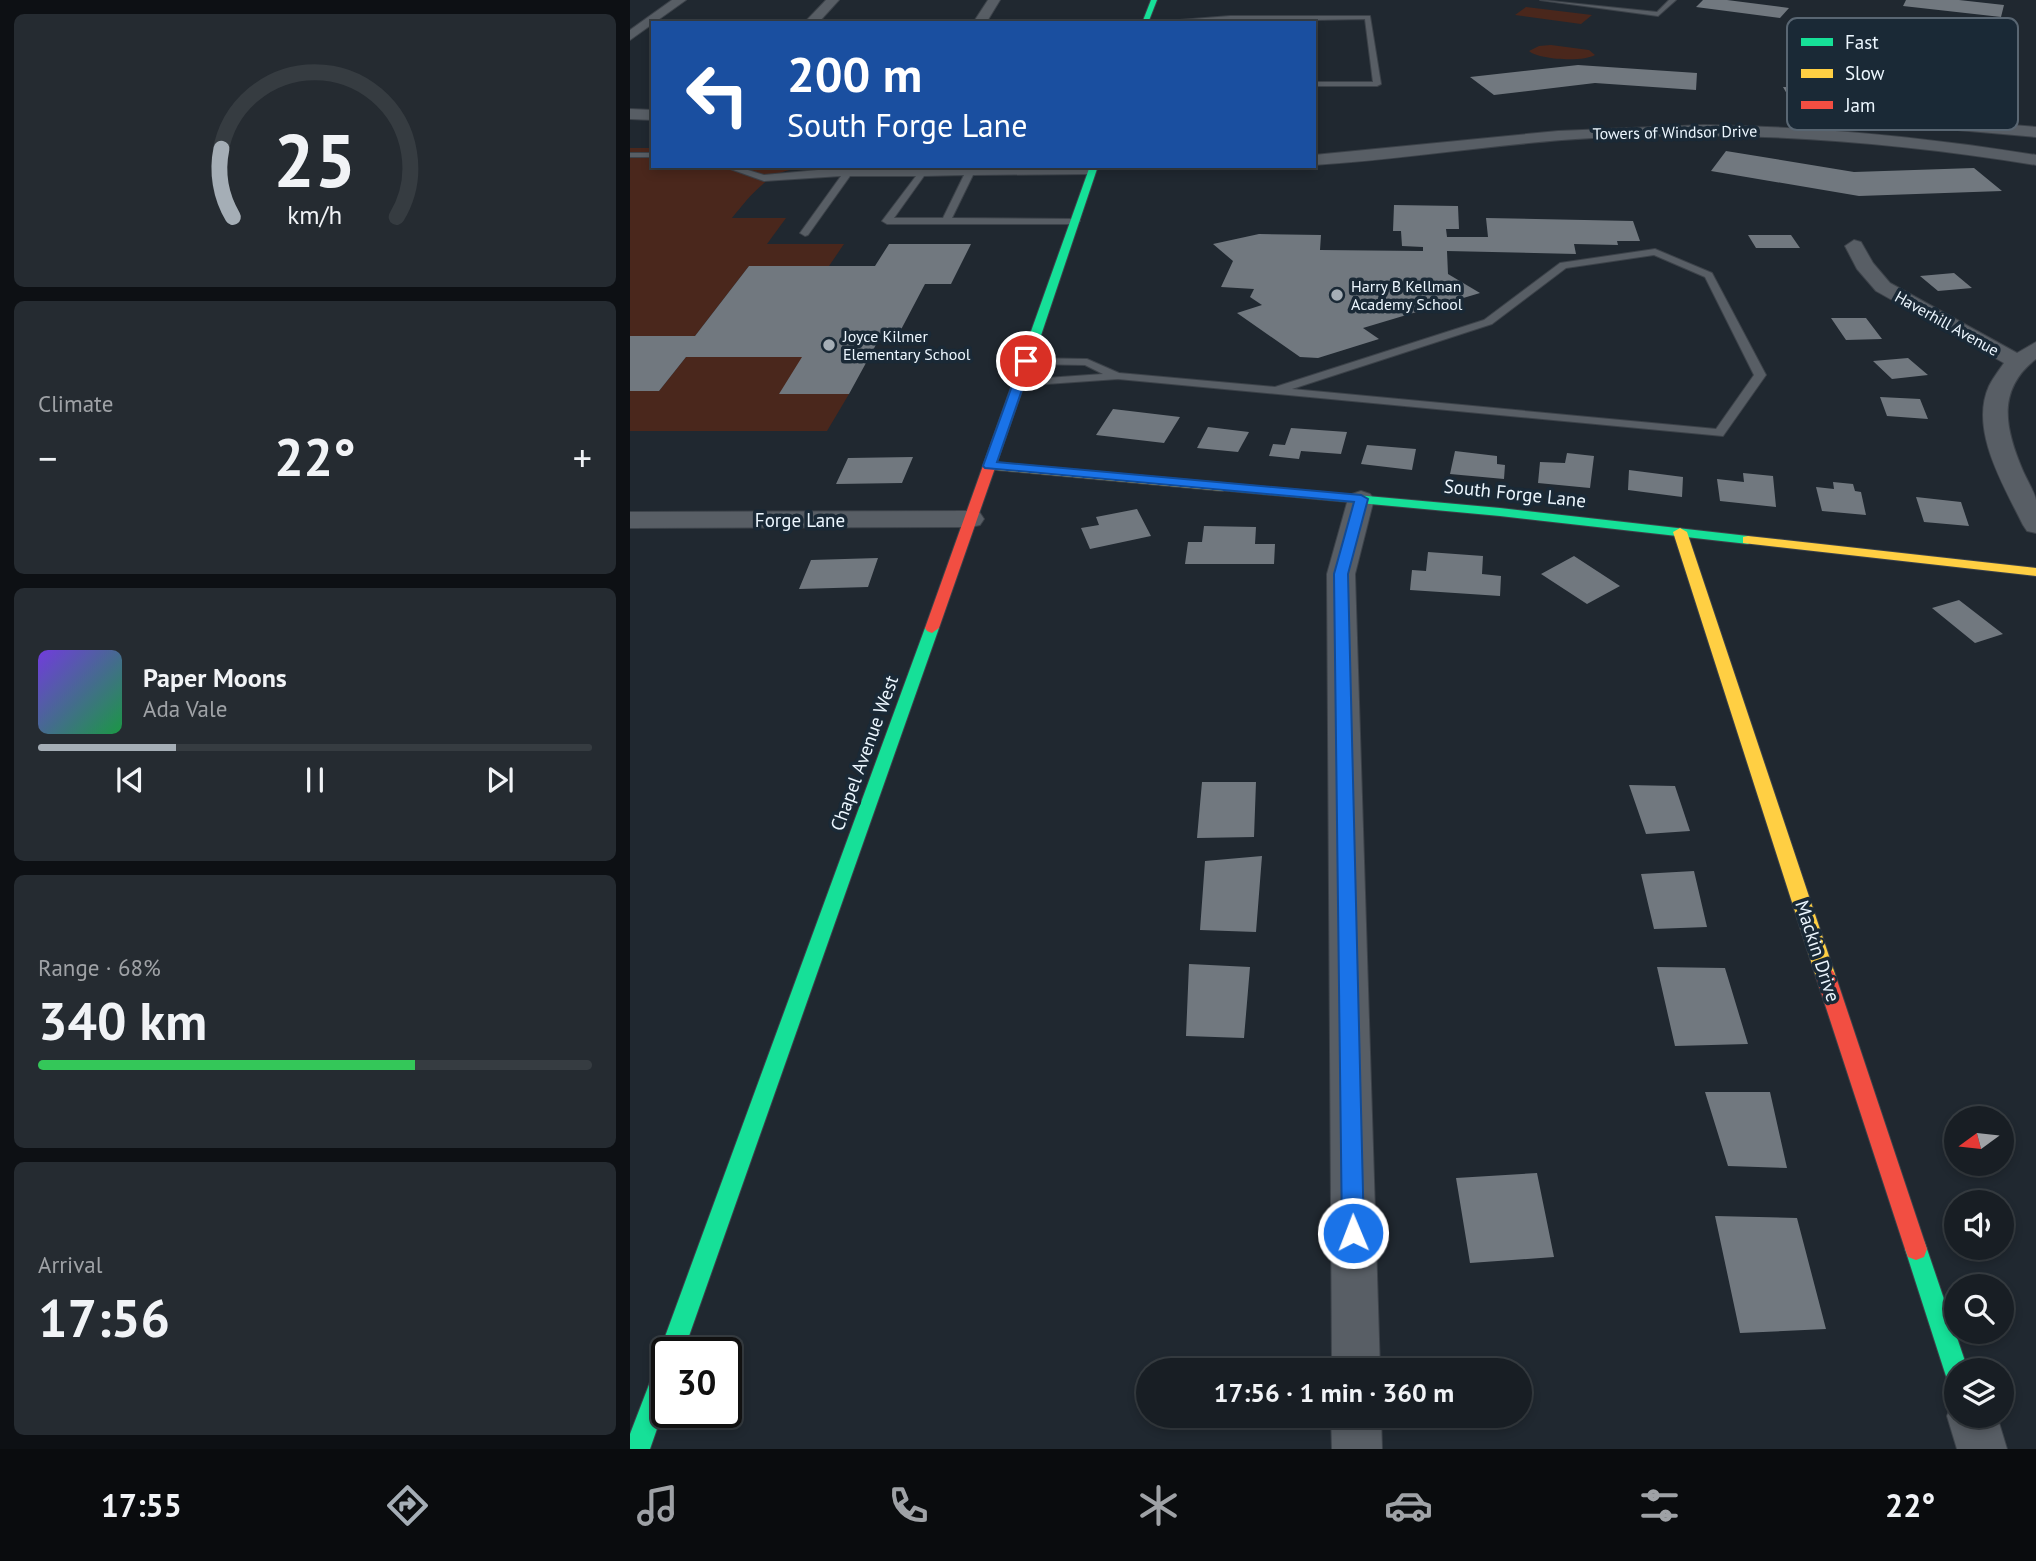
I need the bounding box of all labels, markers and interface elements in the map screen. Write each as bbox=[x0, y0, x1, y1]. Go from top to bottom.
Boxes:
legend bbox=[1787, 18, 2018, 130]
text: Fast bbox=[1845, 30, 1879, 54]
text: 200 m bbox=[787, 42, 922, 106]
icon: left bbox=[672, 49, 763, 140]
text: Slow bbox=[1845, 61, 1885, 85]
text: Jam bbox=[1844, 93, 1875, 117]
text: South Forge Lane bbox=[787, 104, 1027, 146]
text: 25 bbox=[274, 113, 356, 207]
street label: Towers of Windsor Drive bbox=[1593, 121, 1757, 143]
text: km/h bbox=[288, 198, 342, 230]
place label: Harry B Kellman Academy School bbox=[1351, 276, 1463, 314]
street label: Haverhill Avenue bbox=[1891, 286, 2003, 360]
marker: Harry B Kellman Academy School bbox=[1329, 287, 1345, 303]
place label: Joyce Kilmer Elementary School bbox=[842, 326, 971, 364]
pin bbox=[996, 331, 1056, 391]
marker: Joyce Kilmer Elementary School bbox=[821, 337, 837, 353]
icon: arrive bbox=[1007, 342, 1045, 380]
text: Climate bbox=[38, 389, 113, 418]
text: 22° bbox=[274, 423, 356, 490]
text: − bbox=[38, 433, 57, 482]
text: + bbox=[573, 433, 592, 482]
street label: South Forge Lane bbox=[1443, 474, 1587, 512]
street label: Forge Lane bbox=[755, 508, 845, 532]
text: Paper Moons bbox=[143, 661, 287, 694]
street label: Chapel Avenue West bbox=[825, 671, 903, 834]
text: Ada Vale bbox=[143, 694, 227, 723]
icon: previous bbox=[111, 761, 149, 799]
icon: pause bbox=[296, 761, 334, 799]
icon: next bbox=[481, 761, 519, 799]
street label: Mackin Drive bbox=[1790, 897, 1846, 1005]
text: Range · 68% bbox=[38, 953, 161, 982]
text: 340 km bbox=[38, 987, 207, 1054]
north arrow bbox=[1944, 1106, 2014, 1176]
map controls bbox=[1944, 1106, 2014, 1428]
button: sound bbox=[1944, 1190, 2014, 1260]
position arrow bbox=[1316, 1196, 1390, 1270]
text: Arrival bbox=[38, 1250, 102, 1279]
button: search bbox=[1944, 1274, 2014, 1344]
text: 17:56 bbox=[38, 1284, 170, 1351]
speed limit sign: 30 bbox=[651, 1337, 742, 1428]
button: layers bbox=[1944, 1358, 2014, 1428]
text: 17:56 · 1 min · 360 m bbox=[1214, 1376, 1454, 1409]
icon: directions bbox=[383, 1481, 432, 1530]
icon: music bbox=[633, 1481, 682, 1530]
icon: phone bbox=[884, 1481, 933, 1530]
icon: climate bbox=[1134, 1481, 1183, 1530]
icon: car bbox=[1384, 1481, 1433, 1530]
icon: filters bbox=[1635, 1481, 1684, 1530]
text: 17:55 bbox=[101, 1484, 182, 1526]
text: 22° bbox=[1885, 1484, 1935, 1526]

